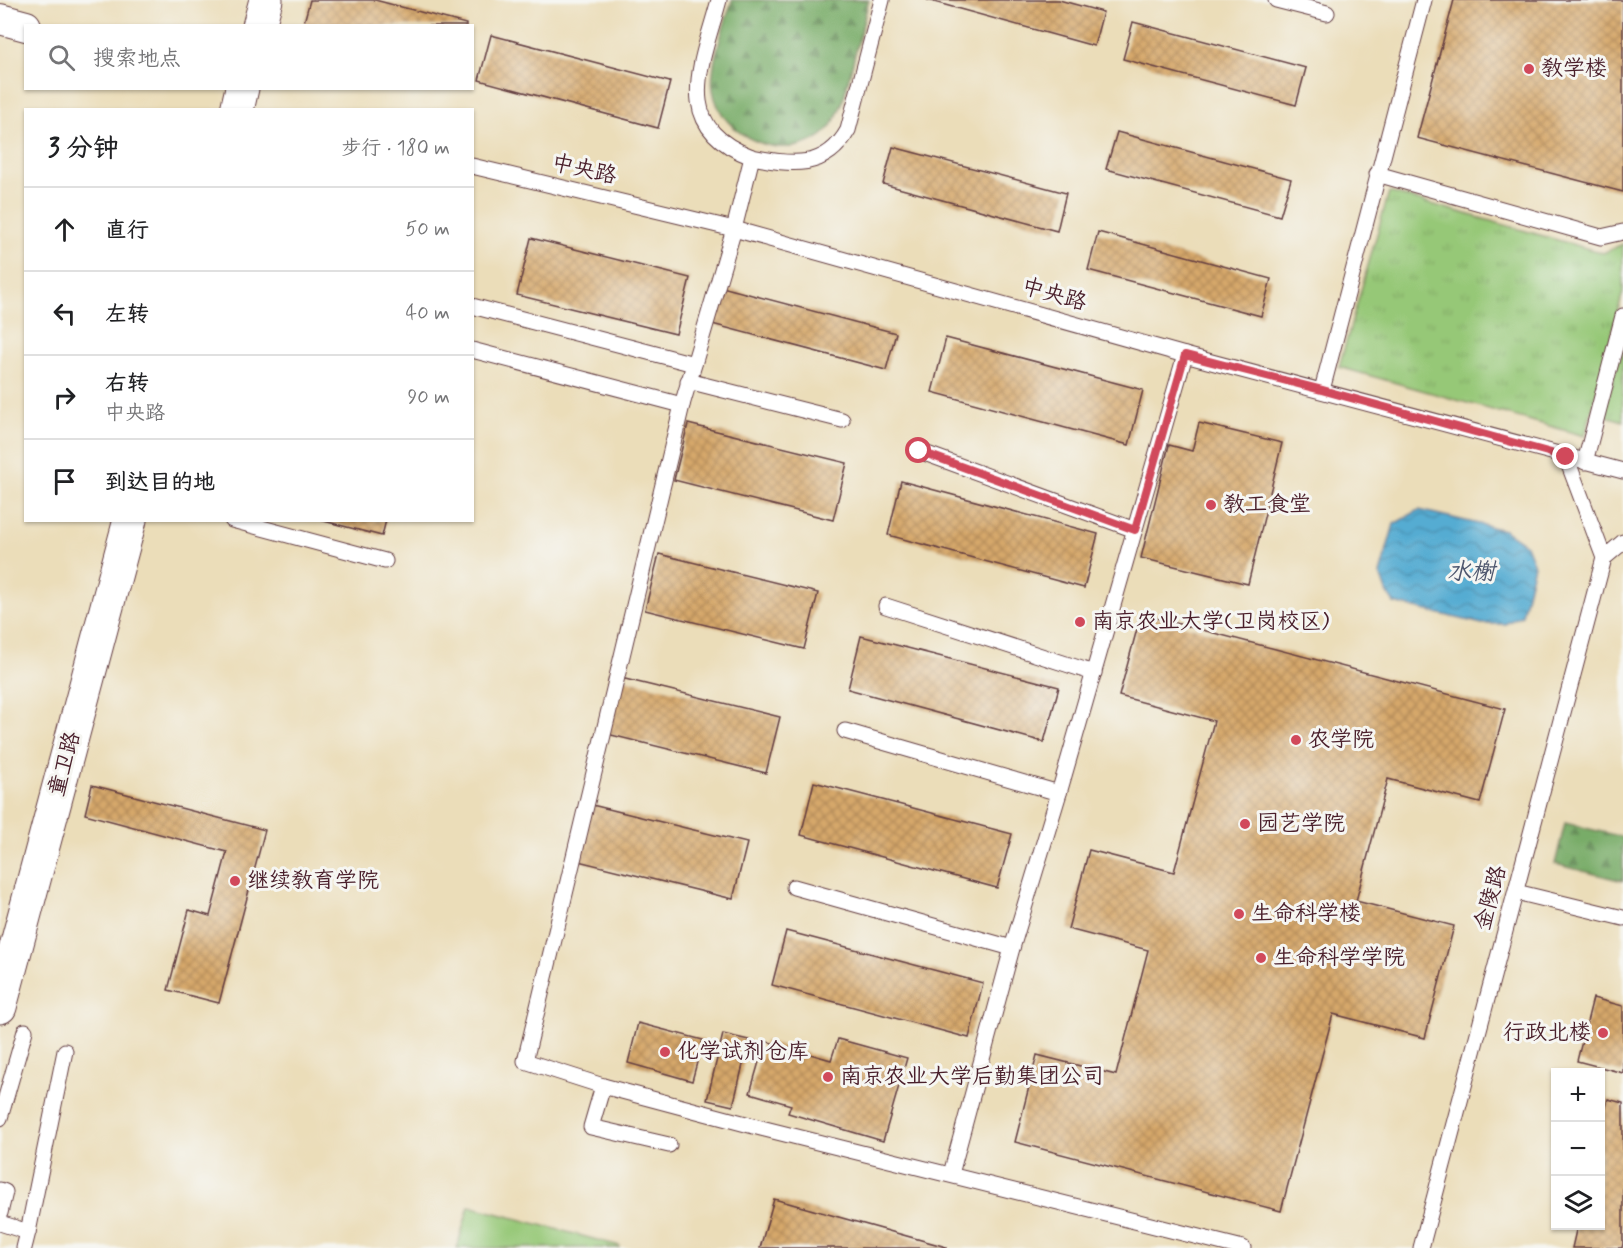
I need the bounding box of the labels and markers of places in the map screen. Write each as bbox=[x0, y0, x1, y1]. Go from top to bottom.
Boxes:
place label: 教学楼 bbox=[1541, 55, 1607, 83]
marker: 教学楼 bbox=[1522, 62, 1536, 76]
place label: 教工食堂 bbox=[1223, 491, 1311, 519]
marker: 教工食堂 bbox=[1204, 498, 1218, 512]
place label: 南京农业大学(卫岗校区) bbox=[1092, 608, 1329, 636]
marker: 南京农业大学(卫岗校区) bbox=[1073, 615, 1087, 629]
place label: 农学院 bbox=[1308, 726, 1374, 754]
marker: 农学院 bbox=[1289, 733, 1303, 747]
place label: 园艺学院 bbox=[1257, 810, 1345, 838]
marker: 园艺学院 bbox=[1238, 817, 1252, 831]
place label: 继续教育学院 bbox=[247, 867, 379, 895]
marker: 继续教育学院 bbox=[228, 874, 242, 888]
place label: 生命科学楼 bbox=[1251, 900, 1361, 928]
marker: 生命科学楼 bbox=[1232, 907, 1246, 921]
place label: 生命科学学院 bbox=[1273, 944, 1405, 972]
marker: 生命科学学院 bbox=[1254, 951, 1268, 965]
place label: 行政北楼 bbox=[1503, 1019, 1591, 1047]
marker: 行政北楼 bbox=[1596, 1026, 1610, 1040]
place label: 化学试剂仓库 bbox=[677, 1038, 809, 1066]
marker: 化学试剂仓库 bbox=[658, 1045, 672, 1059]
place label: 南京农业大学后勤集团公司 bbox=[840, 1063, 1104, 1091]
marker: 南京农业大学后勤集团公司 bbox=[821, 1070, 835, 1084]

